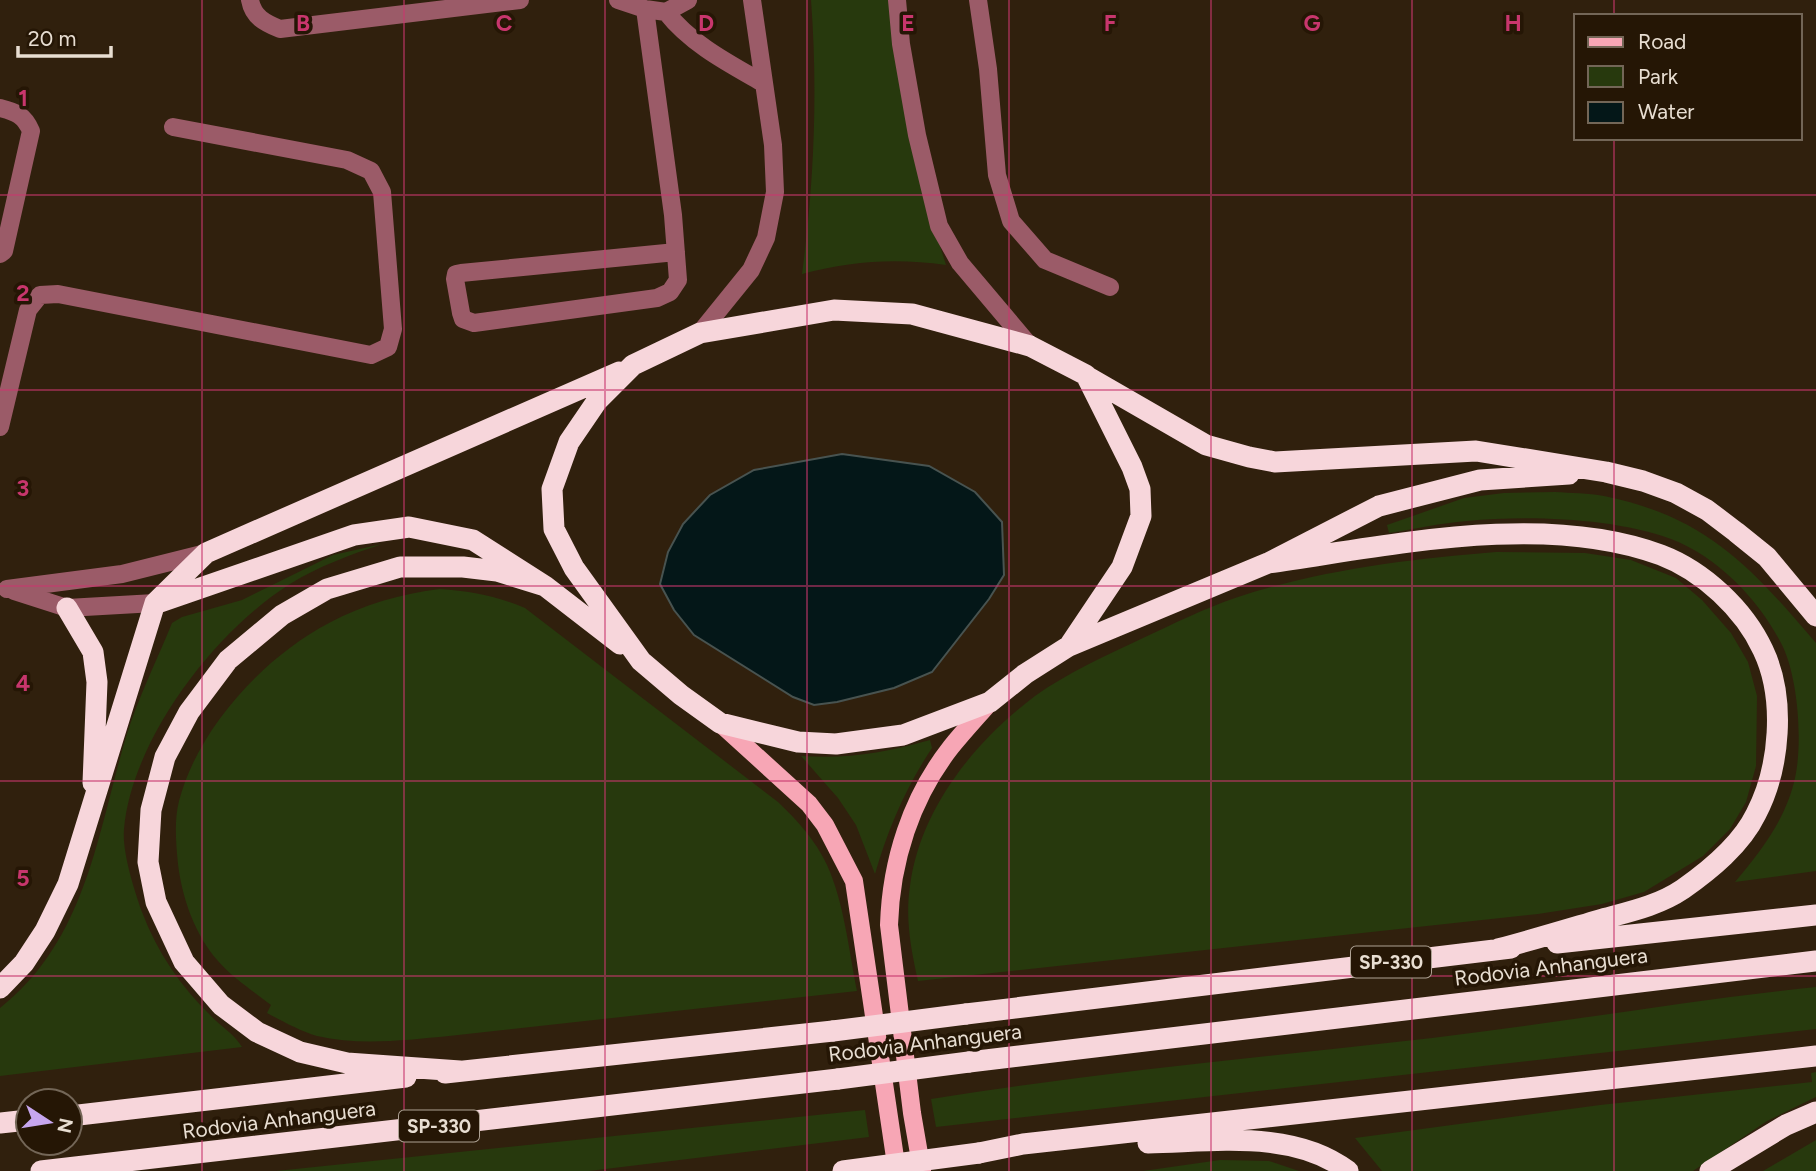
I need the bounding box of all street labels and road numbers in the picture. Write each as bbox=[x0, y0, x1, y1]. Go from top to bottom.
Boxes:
street label: Rodovia Anhanguera bbox=[1453, 942, 1649, 991]
road number: SP-330 bbox=[1351, 946, 1431, 978]
street label: Rodovia Anhanguera bbox=[827, 1018, 1023, 1067]
street label: Rodovia Anhanguera bbox=[181, 1095, 377, 1144]
road number: SP-330 bbox=[399, 1110, 479, 1142]

